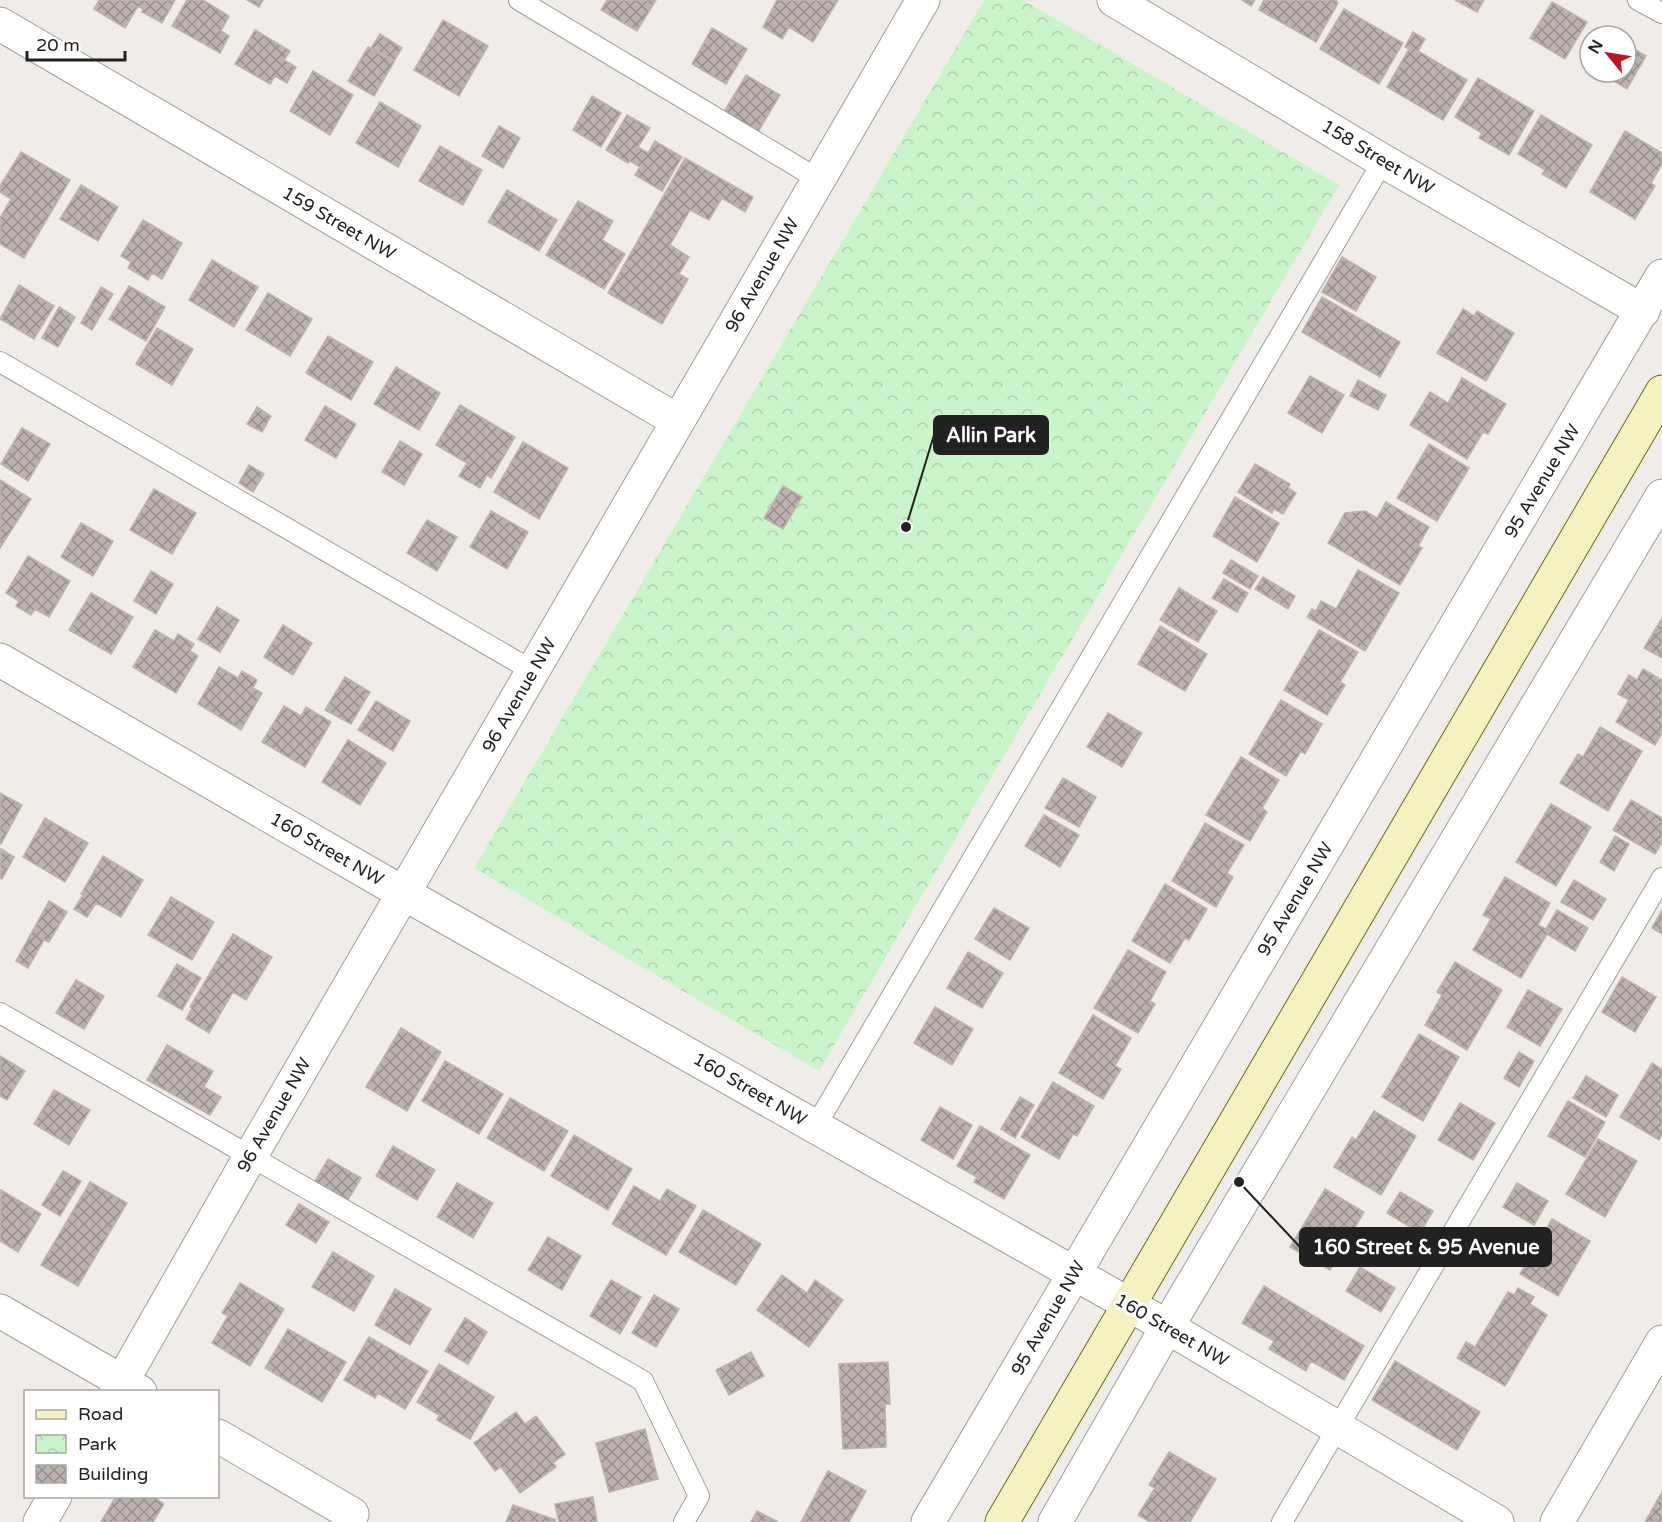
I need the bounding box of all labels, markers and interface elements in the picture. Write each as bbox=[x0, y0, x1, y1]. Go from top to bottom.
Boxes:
scale bar bbox=[27, 24, 124, 62]
north arrow bbox=[1578, 24, 1638, 84]
text: 20 m bbox=[36, 34, 80, 56]
text: N bbox=[1584, 36, 1608, 58]
street label: 158 Street NW bbox=[1318, 115, 1438, 199]
street label: 159 Street NW bbox=[278, 182, 400, 264]
street label: 96 Avenue NW bbox=[720, 214, 804, 336]
callout: Allin Park bbox=[934, 416, 1048, 454]
street label: 95 Avenue NW bbox=[1499, 420, 1585, 542]
text: Allin Park bbox=[946, 424, 1036, 448]
street label: 96 Avenue NW bbox=[477, 634, 561, 756]
street label: 160 Street NW bbox=[266, 808, 388, 890]
street label: 95 Avenue NW bbox=[1252, 838, 1338, 960]
street label: 160 Street NW bbox=[689, 1048, 811, 1130]
street label: 96 Avenue NW bbox=[232, 1054, 316, 1176]
callout: 160 Street & 95 Avenue bbox=[1300, 1228, 1551, 1266]
text: 160 Street & 95 Avenue bbox=[1313, 1236, 1539, 1260]
street label: 95 Avenue NW bbox=[1006, 1257, 1090, 1379]
street label: 160 Street NW bbox=[1111, 1289, 1233, 1371]
legend bbox=[24, 1390, 219, 1498]
text: Road bbox=[78, 1403, 123, 1425]
text: Park bbox=[78, 1433, 117, 1455]
text: Building bbox=[78, 1463, 148, 1485]

